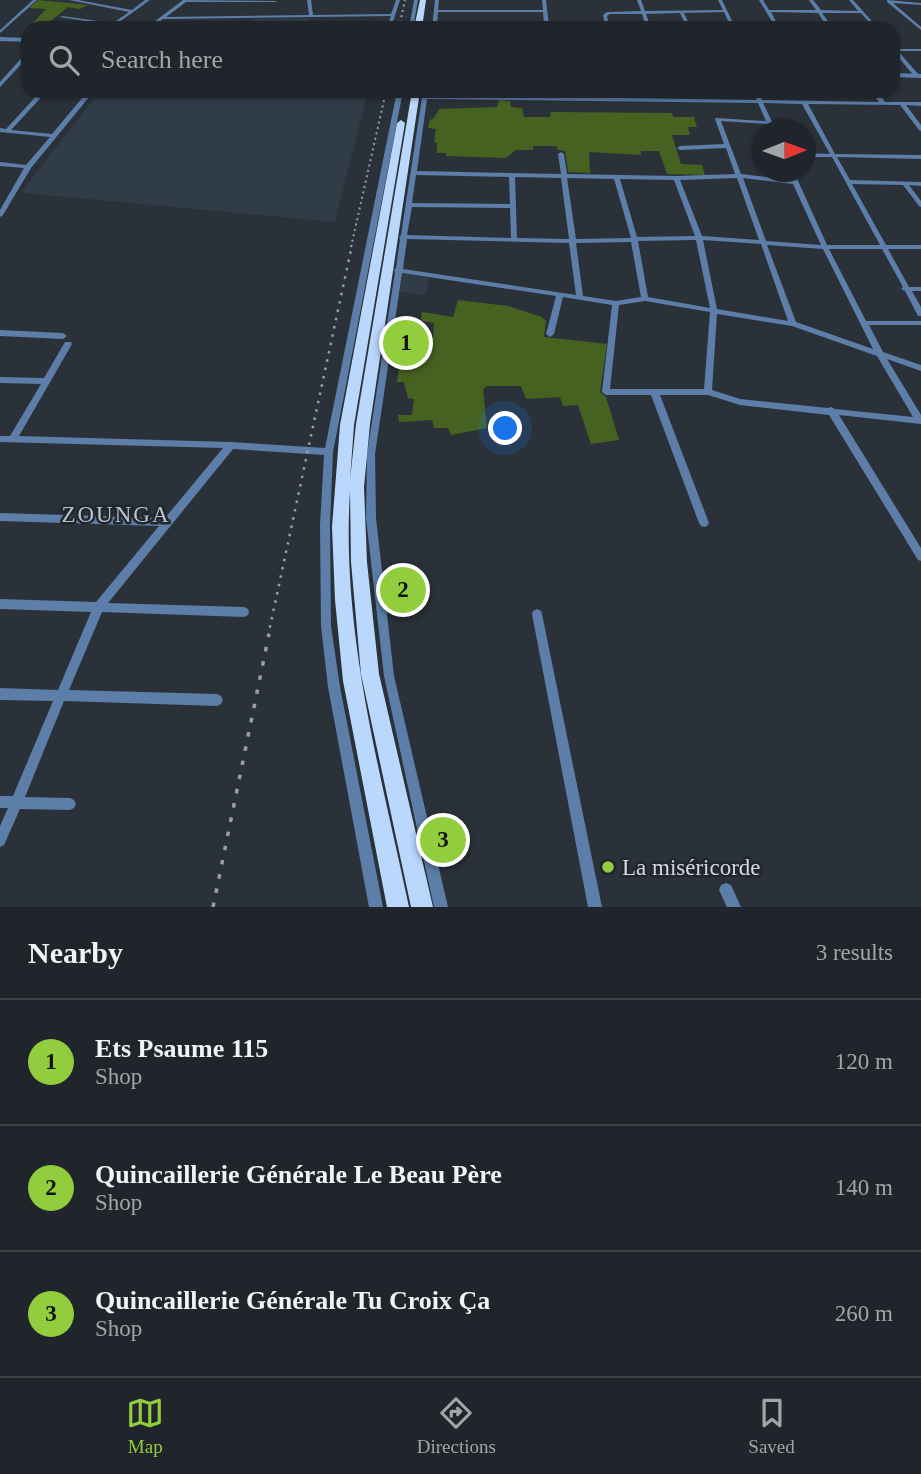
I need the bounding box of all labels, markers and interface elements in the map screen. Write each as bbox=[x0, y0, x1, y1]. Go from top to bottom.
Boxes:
search box bbox=[21, 21, 900, 98]
icon: search bbox=[45, 41, 83, 79]
text: Search here bbox=[101, 45, 223, 74]
north arrow bbox=[753, 119, 816, 182]
pin: 1 bbox=[383, 317, 429, 369]
your location bbox=[488, 411, 522, 445]
district label: ZOUNGA bbox=[61, 502, 171, 527]
pin: 2 bbox=[380, 564, 426, 616]
pin: 3 bbox=[420, 814, 466, 866]
place label: La miséricorde bbox=[622, 855, 761, 880]
marker: La miséricorde bbox=[600, 859, 616, 875]
text: Nearby bbox=[28, 936, 123, 969]
text: 3 results bbox=[816, 940, 893, 965]
text: Ets Psaume 115 bbox=[95, 1034, 268, 1063]
text: 1 bbox=[45, 1049, 57, 1074]
text: 120 m bbox=[835, 1049, 893, 1074]
text: Shop bbox=[95, 1064, 142, 1089]
text: Quincaillerie Générale Le Beau Père bbox=[95, 1160, 502, 1189]
text: 2 bbox=[45, 1175, 57, 1200]
text: 140 m bbox=[835, 1175, 893, 1200]
text: Shop bbox=[95, 1190, 142, 1215]
text: Quincaillerie Générale Tu Croix Ça bbox=[95, 1286, 490, 1315]
text: 3 bbox=[45, 1301, 57, 1326]
text: 260 m bbox=[835, 1301, 893, 1326]
text: Shop bbox=[95, 1316, 142, 1341]
tab: Map bbox=[126, 1394, 164, 1458]
tab: Directions bbox=[417, 1394, 496, 1458]
tab: Saved bbox=[748, 1394, 795, 1458]

